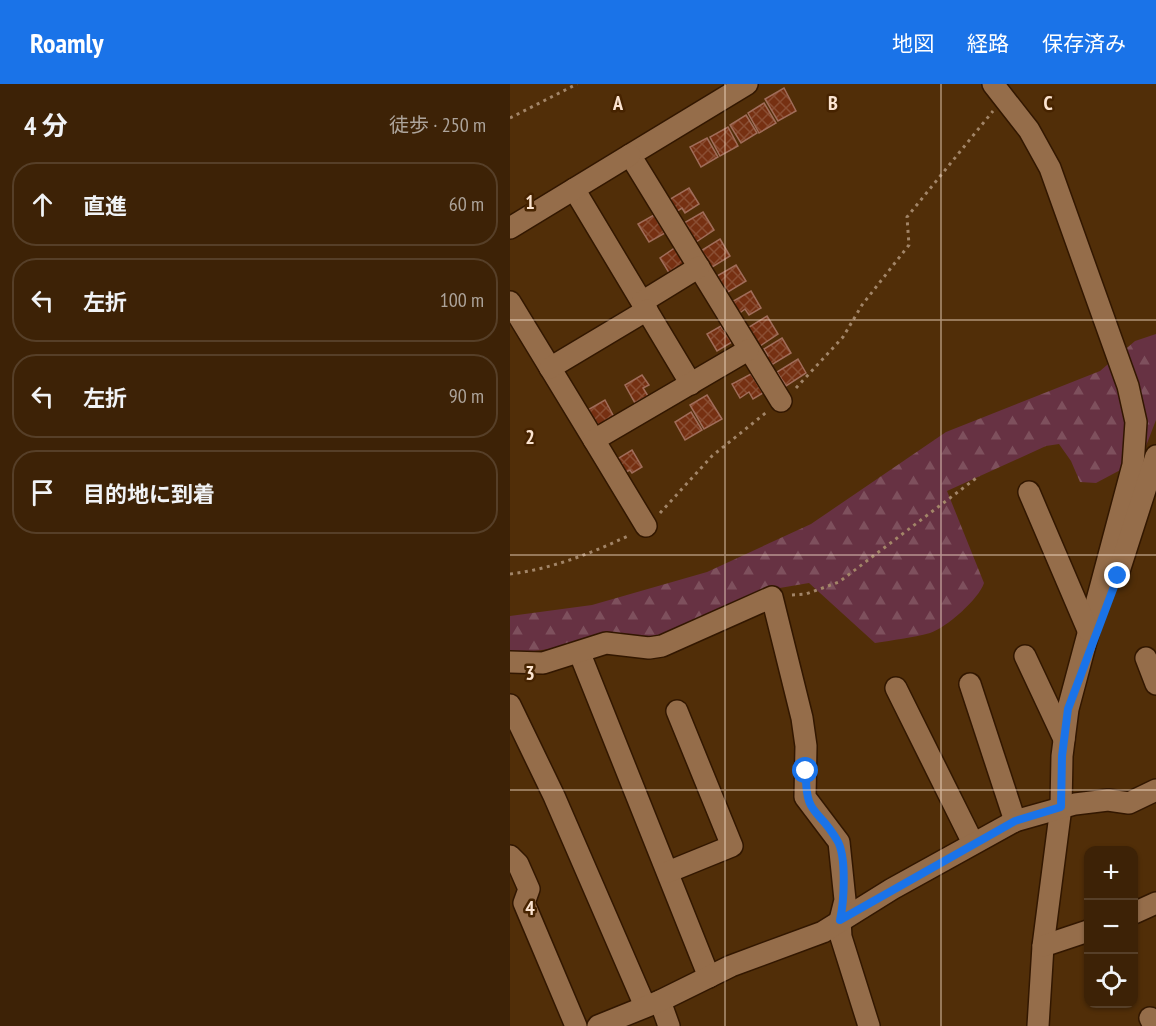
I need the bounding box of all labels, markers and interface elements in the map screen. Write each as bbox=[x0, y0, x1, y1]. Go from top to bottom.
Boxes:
text: Roamly bbox=[30, 24, 104, 61]
text: 地図 bbox=[892, 30, 934, 57]
text: 経路 bbox=[967, 30, 1009, 57]
text: 保存済み bbox=[1042, 30, 1126, 57]
text: A bbox=[612, 90, 624, 116]
text: B bbox=[828, 90, 838, 116]
text: C bbox=[1043, 90, 1053, 116]
text: 4 分 bbox=[24, 109, 68, 142]
text: 徒歩 · 250 m bbox=[389, 112, 486, 138]
icon: ahead bbox=[26, 188, 59, 221]
text: 1 bbox=[525, 189, 535, 215]
text: 60 m bbox=[449, 191, 484, 217]
text: 直進 bbox=[83, 192, 127, 220]
icon: left bbox=[26, 284, 59, 317]
text: 100 m bbox=[440, 287, 484, 313]
text: 左折 bbox=[83, 288, 127, 316]
icon: left bbox=[26, 380, 59, 413]
text: 90 m bbox=[449, 383, 484, 409]
text: 左折 bbox=[83, 384, 127, 412]
text: 2 bbox=[525, 424, 535, 450]
icon: arrive bbox=[26, 476, 59, 509]
text: 目的地に到着 bbox=[83, 480, 215, 508]
route end bbox=[1104, 562, 1130, 588]
text: 3 bbox=[525, 660, 535, 686]
route start bbox=[792, 757, 818, 783]
map controls bbox=[1084, 846, 1138, 1008]
button: + bbox=[1084, 846, 1138, 900]
text: 4 bbox=[525, 895, 535, 921]
button: − bbox=[1084, 900, 1138, 954]
button: locate bbox=[1084, 954, 1138, 1008]

